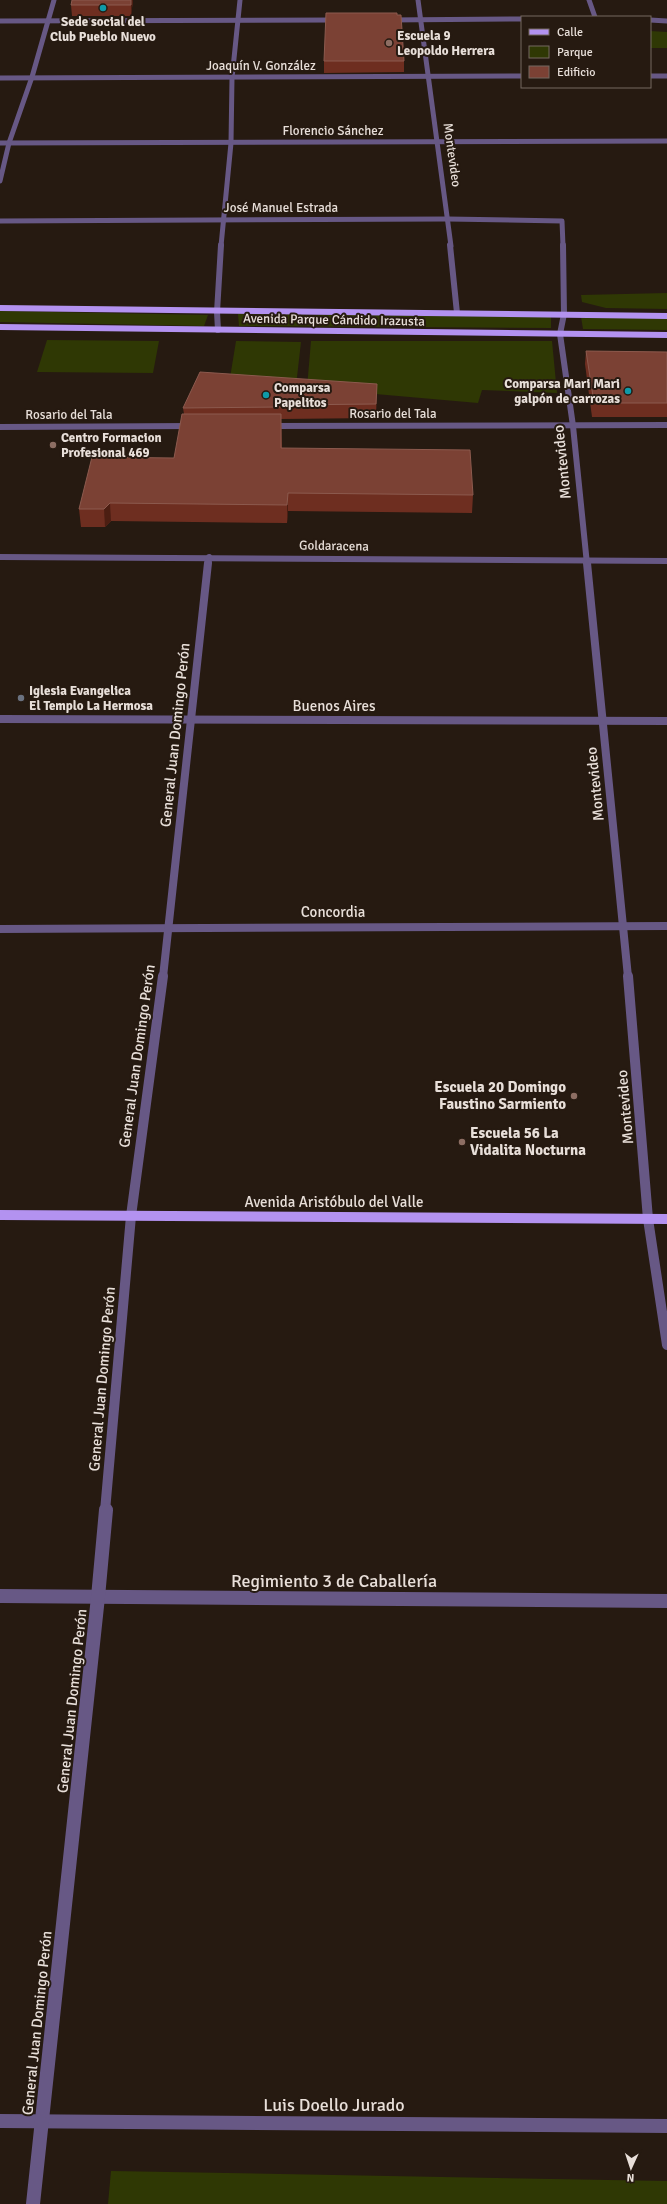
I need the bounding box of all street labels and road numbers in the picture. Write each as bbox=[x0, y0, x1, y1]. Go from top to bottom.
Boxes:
street label: Joaquín V. González bbox=[206, 58, 316, 74]
street label: Montevideo bbox=[440, 122, 464, 188]
street label: Florencio Sánchez bbox=[282, 123, 384, 139]
street label: José Manuel Estrada bbox=[224, 200, 338, 216]
street label: Avenida Parque Cándido Irazusta bbox=[243, 310, 425, 330]
street label: Rosario del Tala bbox=[349, 406, 437, 422]
street label: Rosario del Tala bbox=[25, 407, 113, 423]
street label: Montevideo bbox=[549, 424, 575, 500]
street label: Goldaracena bbox=[299, 537, 369, 555]
street label: General Juan Domingo Perón bbox=[156, 642, 194, 828]
street label: Buenos Aires bbox=[292, 697, 376, 715]
street label: Montevideo bbox=[582, 746, 608, 822]
street label: Concordia bbox=[301, 903, 365, 921]
street label: General Juan Domingo Perón bbox=[115, 963, 159, 1149]
street label: Montevideo bbox=[613, 1069, 637, 1145]
street label: Avenida Aristóbulo del Valle bbox=[245, 1193, 423, 1211]
street label: General Juan Domingo Perón bbox=[85, 1286, 119, 1472]
street label: Regimiento 3 de Caballería bbox=[231, 1570, 437, 1592]
street label: General Juan Domingo Perón bbox=[53, 1608, 91, 1794]
street label: General Juan Domingo Perón bbox=[18, 1930, 56, 2116]
street label: Luis Doello Jurado bbox=[263, 2094, 405, 2116]

